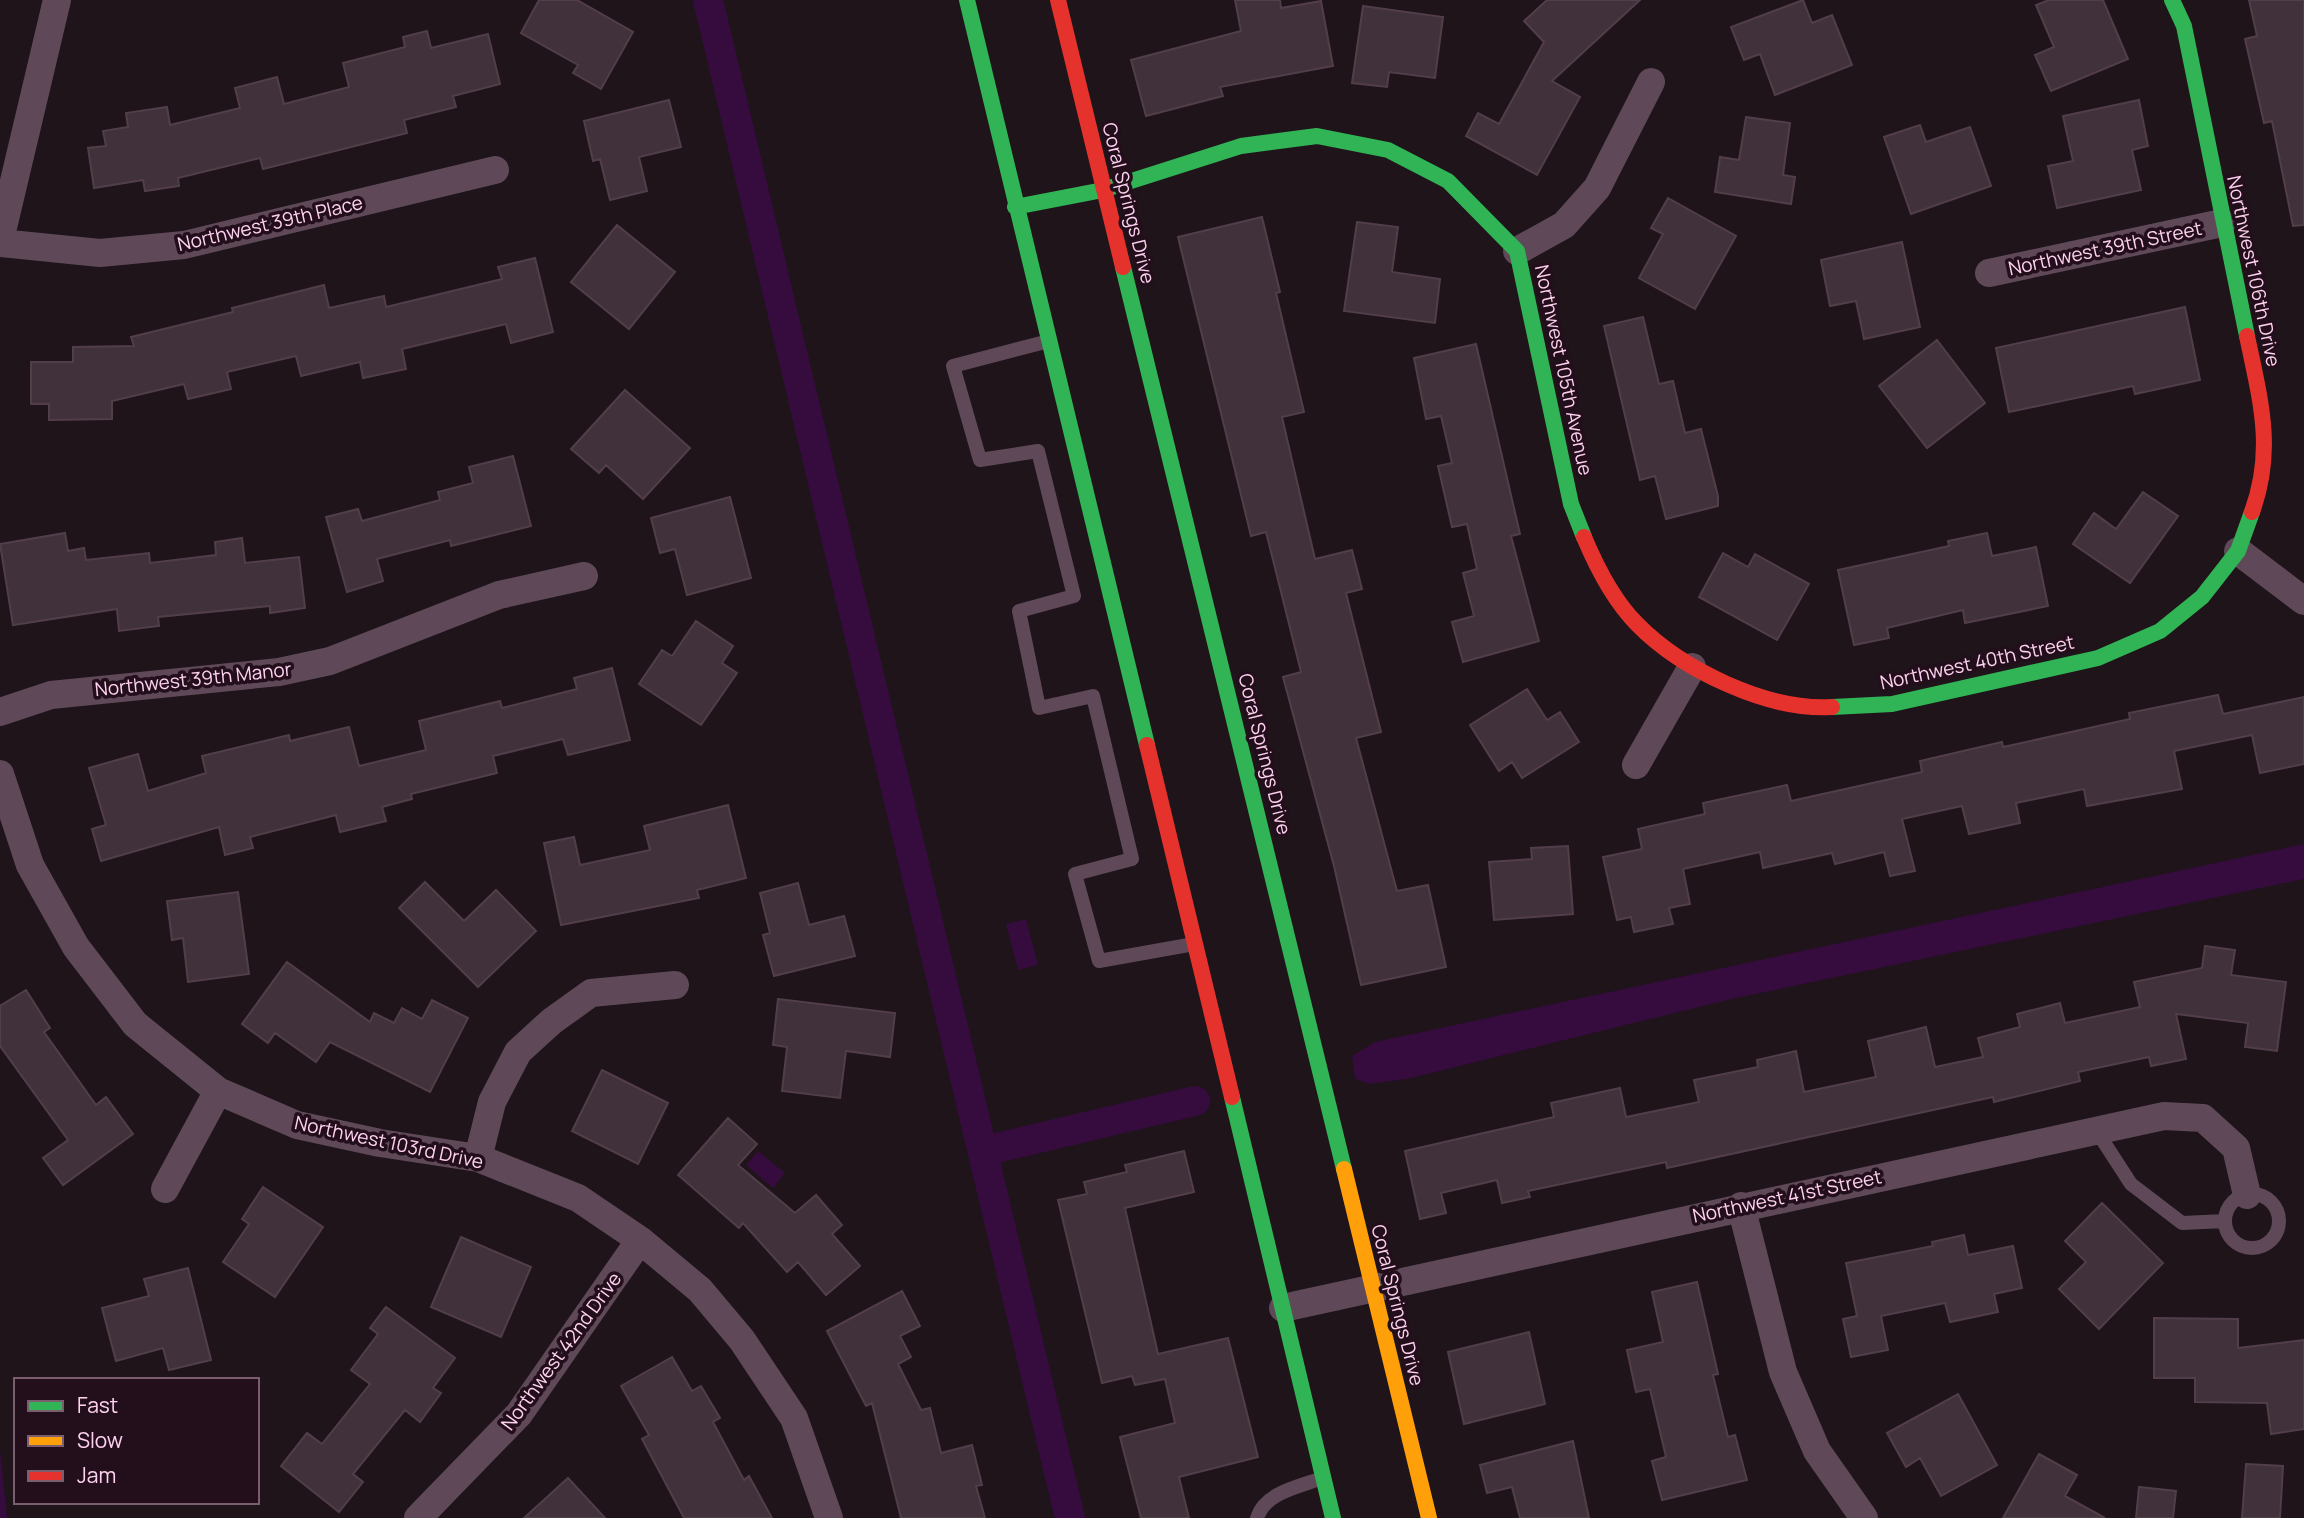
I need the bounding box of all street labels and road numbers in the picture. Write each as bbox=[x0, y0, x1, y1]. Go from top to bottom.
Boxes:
street label: Coral Springs Drive bbox=[1096, 120, 1162, 286]
street label: Northwest 106th Drive bbox=[2221, 173, 2287, 369]
street label: Northwest 39th Place bbox=[175, 189, 365, 257]
street label: Northwest 39th Street bbox=[2006, 215, 2204, 281]
street label: Northwest 105th Avenue bbox=[1529, 262, 1599, 478]
street label: Northwest 40th Street bbox=[1877, 629, 2077, 695]
street label: Northwest 39th Manor bbox=[93, 656, 293, 702]
street label: Coral Springs Drive bbox=[1232, 671, 1298, 837]
street label: Northwest 103rd Drive bbox=[292, 1109, 486, 1175]
street label: Northwest 41st Street bbox=[1690, 1163, 1884, 1229]
street label: Coral Springs Drive bbox=[1365, 1222, 1431, 1388]
street label: Northwest 42nd Drive bbox=[495, 1267, 627, 1435]

